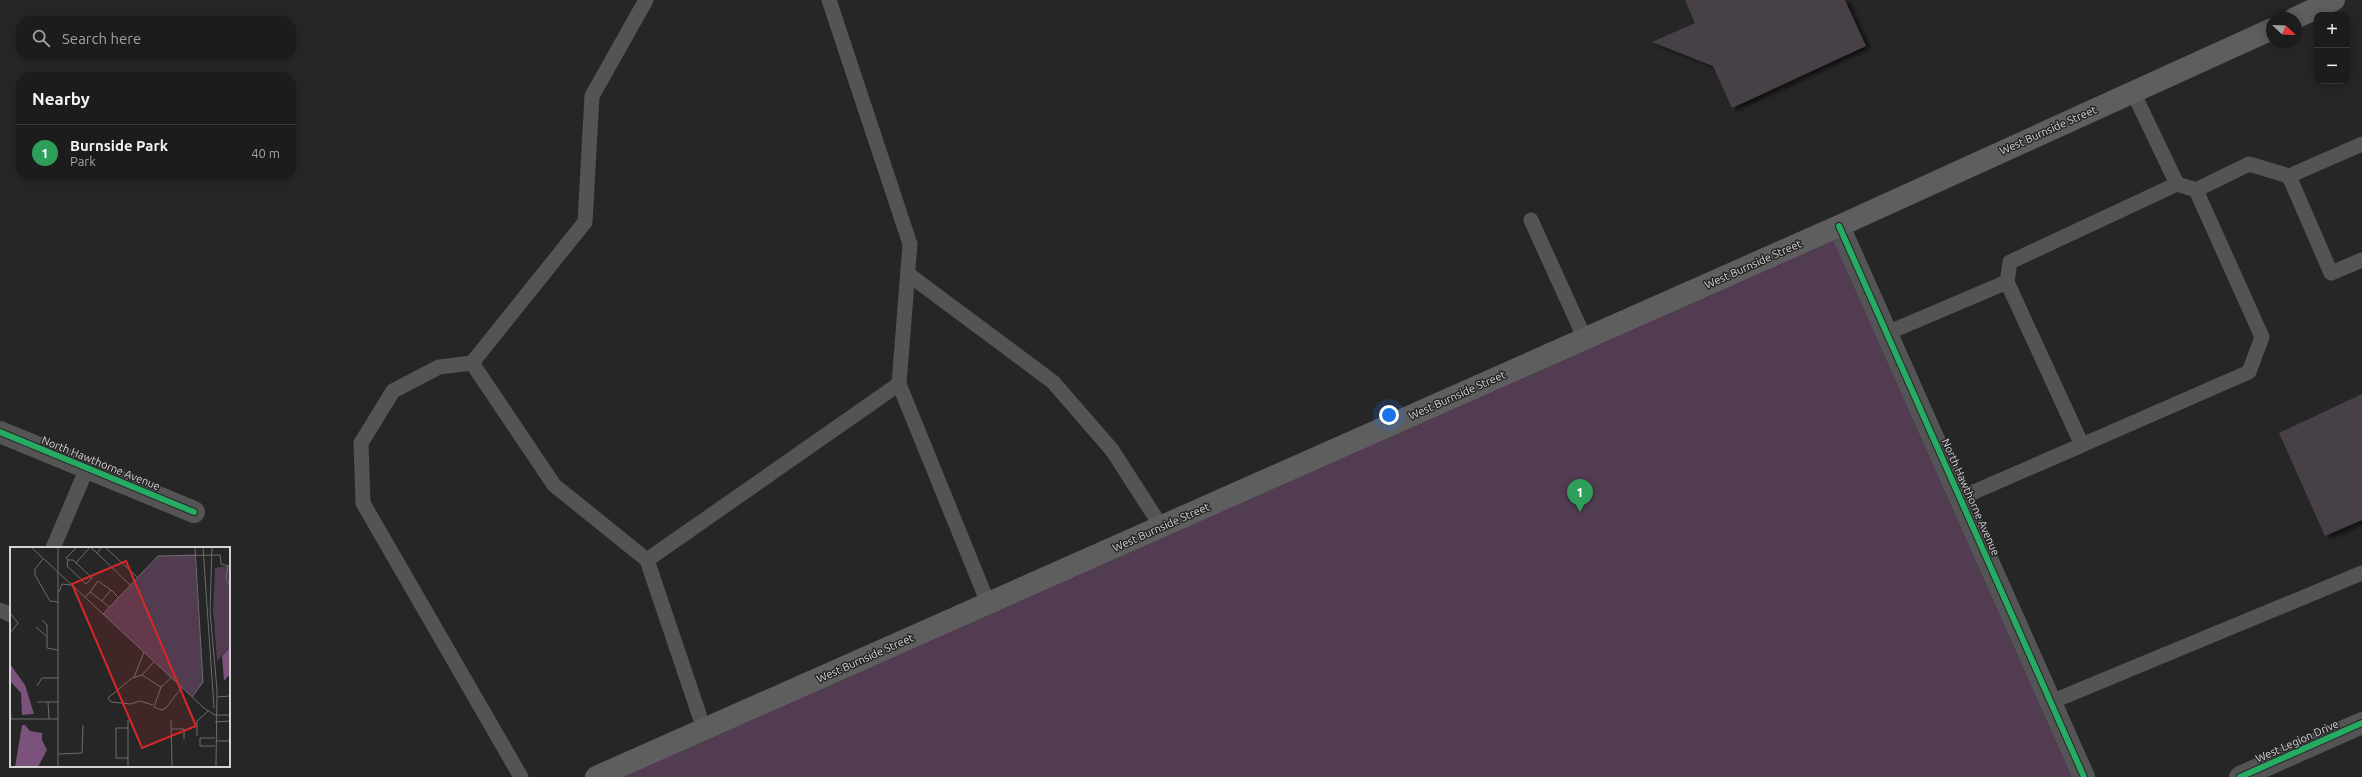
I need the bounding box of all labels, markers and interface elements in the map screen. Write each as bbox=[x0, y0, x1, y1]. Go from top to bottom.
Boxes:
north arrow bbox=[2266, 12, 2302, 48]
map controls bbox=[2314, 12, 2350, 84]
button: + bbox=[2314, 12, 2350, 48]
search box bbox=[16, 16, 296, 60]
icon: search bbox=[30, 27, 52, 49]
text: Search here bbox=[62, 30, 141, 47]
button: − bbox=[2314, 48, 2350, 84]
text: Nearby bbox=[32, 89, 90, 108]
street label: West Burnside Street bbox=[1998, 103, 2099, 157]
text: Burnside Park bbox=[70, 137, 168, 154]
text: 1 bbox=[41, 146, 49, 160]
text: 40 m bbox=[251, 146, 280, 160]
text: Park bbox=[70, 154, 96, 168]
street label: West Burnside Street bbox=[1703, 237, 1804, 291]
street label: West Burnside Street bbox=[1407, 368, 1508, 422]
your location bbox=[1379, 405, 1399, 425]
street label: North Hawthorne Avenue bbox=[40, 434, 162, 492]
street label: North Hawthorne Avenue bbox=[1940, 437, 2002, 557]
pin: 1 bbox=[1567, 479, 1593, 512]
street label: West Burnside Street bbox=[1111, 500, 1212, 554]
inset map bbox=[10, 547, 230, 767]
street label: West Burnside Street bbox=[815, 631, 916, 685]
street label: West Legion Drive bbox=[2254, 717, 2340, 765]

